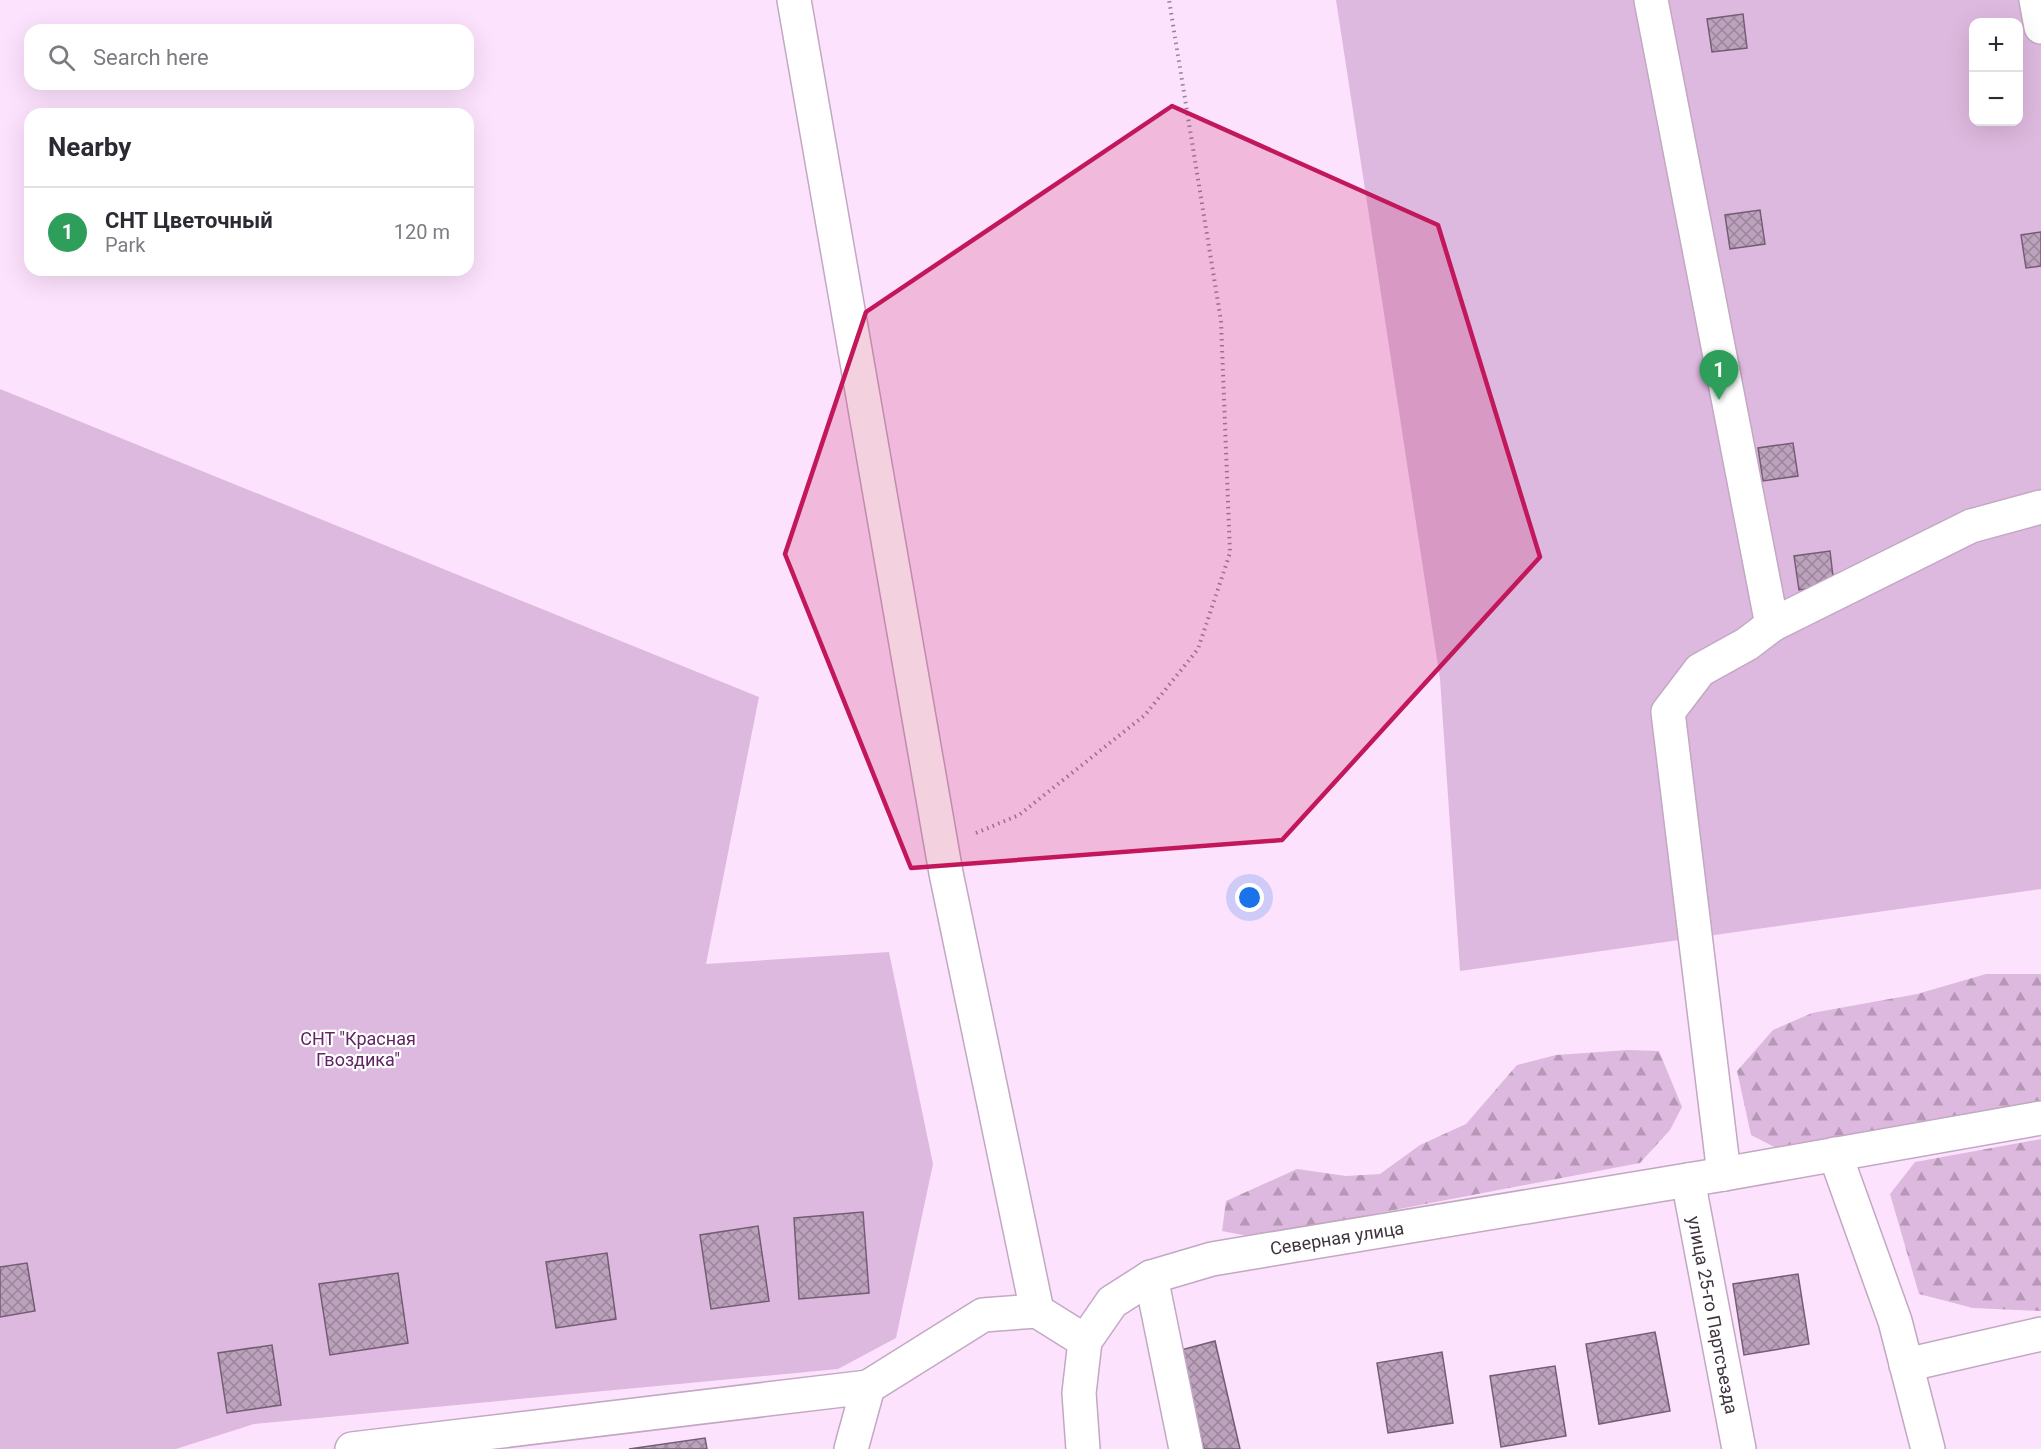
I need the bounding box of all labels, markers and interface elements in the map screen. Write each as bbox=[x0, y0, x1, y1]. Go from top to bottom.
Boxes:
map controls bbox=[1969, 18, 2023, 126]
button: + bbox=[1969, 18, 2023, 72]
search box bbox=[24, 24, 474, 90]
icon: search bbox=[45, 41, 78, 74]
text: Search here bbox=[93, 45, 209, 70]
button: − bbox=[1969, 72, 2023, 126]
text: Nearby bbox=[48, 132, 131, 162]
text: СНТ Цветочный bbox=[105, 208, 273, 233]
text: 1 bbox=[62, 220, 73, 244]
text: 120 m bbox=[394, 220, 450, 244]
text: Park bbox=[105, 233, 145, 257]
pin: 1 bbox=[1700, 350, 1738, 400]
your location bbox=[1235, 883, 1264, 912]
park label: СНТ "Красная Гвоздика" bbox=[300, 1028, 416, 1070]
street label: улица 25-го Партсъезда bbox=[1684, 1214, 1742, 1416]
street label: Северная улица bbox=[1269, 1217, 1405, 1259]

